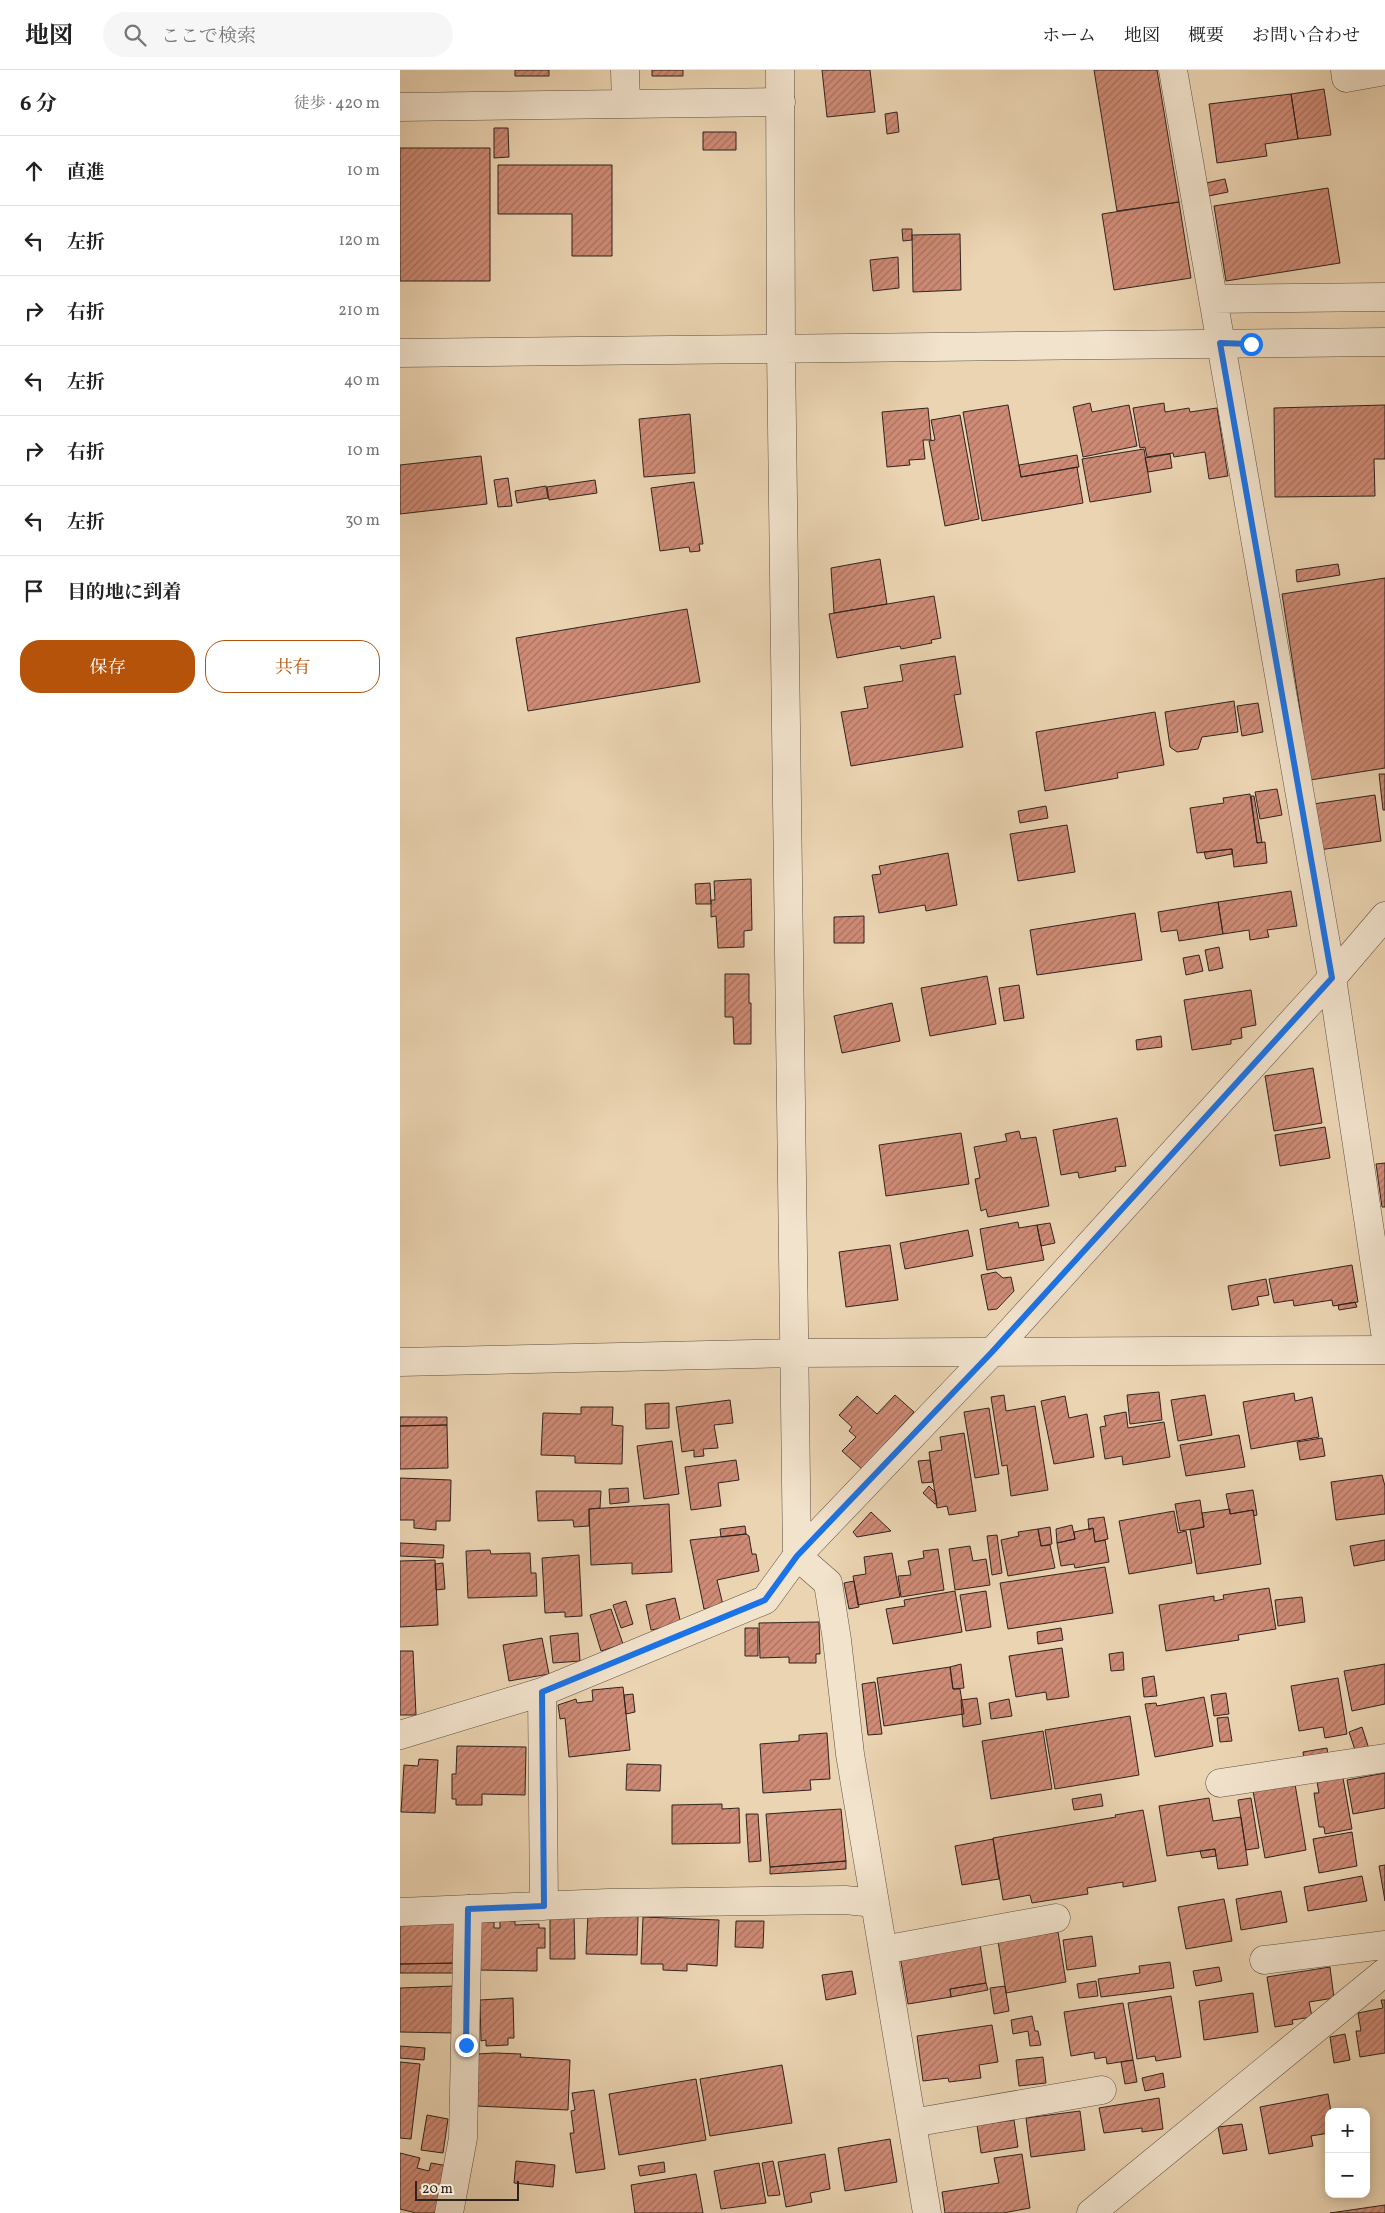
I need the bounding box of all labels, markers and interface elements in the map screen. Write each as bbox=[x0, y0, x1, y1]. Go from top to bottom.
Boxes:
search box bbox=[103, 12, 453, 57]
text: 地図 bbox=[25, 20, 73, 54]
icon: search bbox=[121, 21, 149, 49]
text: ここで検索 bbox=[161, 24, 256, 50]
text: ホーム bbox=[1042, 24, 1096, 49]
text: 地図 bbox=[1124, 24, 1160, 49]
text: 概要 bbox=[1188, 24, 1224, 49]
text: お問い合わせ bbox=[1252, 24, 1360, 49]
text: 6 分 bbox=[20, 90, 57, 119]
text: 徒歩 · 420 m bbox=[294, 93, 380, 115]
icon: ahead bbox=[20, 157, 48, 185]
text: 直進 bbox=[67, 160, 105, 186]
text: 10 m bbox=[347, 160, 380, 182]
icon: left bbox=[20, 227, 48, 255]
text: 左折 bbox=[67, 230, 105, 256]
text: 120 m bbox=[338, 230, 380, 252]
icon: right bbox=[20, 297, 48, 325]
text: 右折 bbox=[67, 300, 105, 326]
text: 210 m bbox=[338, 300, 380, 322]
route start bbox=[1240, 333, 1263, 356]
icon: left bbox=[20, 367, 48, 395]
text: 左折 bbox=[67, 370, 105, 396]
text: 40 m bbox=[344, 370, 380, 392]
icon: right bbox=[20, 437, 48, 465]
text: 右折 bbox=[67, 440, 105, 466]
text: 10 m bbox=[347, 440, 380, 462]
icon: left bbox=[20, 507, 48, 535]
text: 左折 bbox=[67, 510, 105, 536]
text: 30 m bbox=[345, 510, 380, 532]
icon: arrive bbox=[20, 577, 48, 605]
text: 目的地に到着 bbox=[67, 580, 181, 606]
button: 保存 bbox=[20, 640, 195, 693]
button: 共有 bbox=[205, 640, 380, 693]
route end bbox=[455, 2034, 478, 2057]
map controls bbox=[1325, 2108, 1370, 2198]
button: + bbox=[1325, 2108, 1370, 2153]
button: − bbox=[1325, 2153, 1370, 2198]
scale bar bbox=[415, 2178, 519, 2201]
text: 20 m bbox=[422, 2180, 453, 2199]

